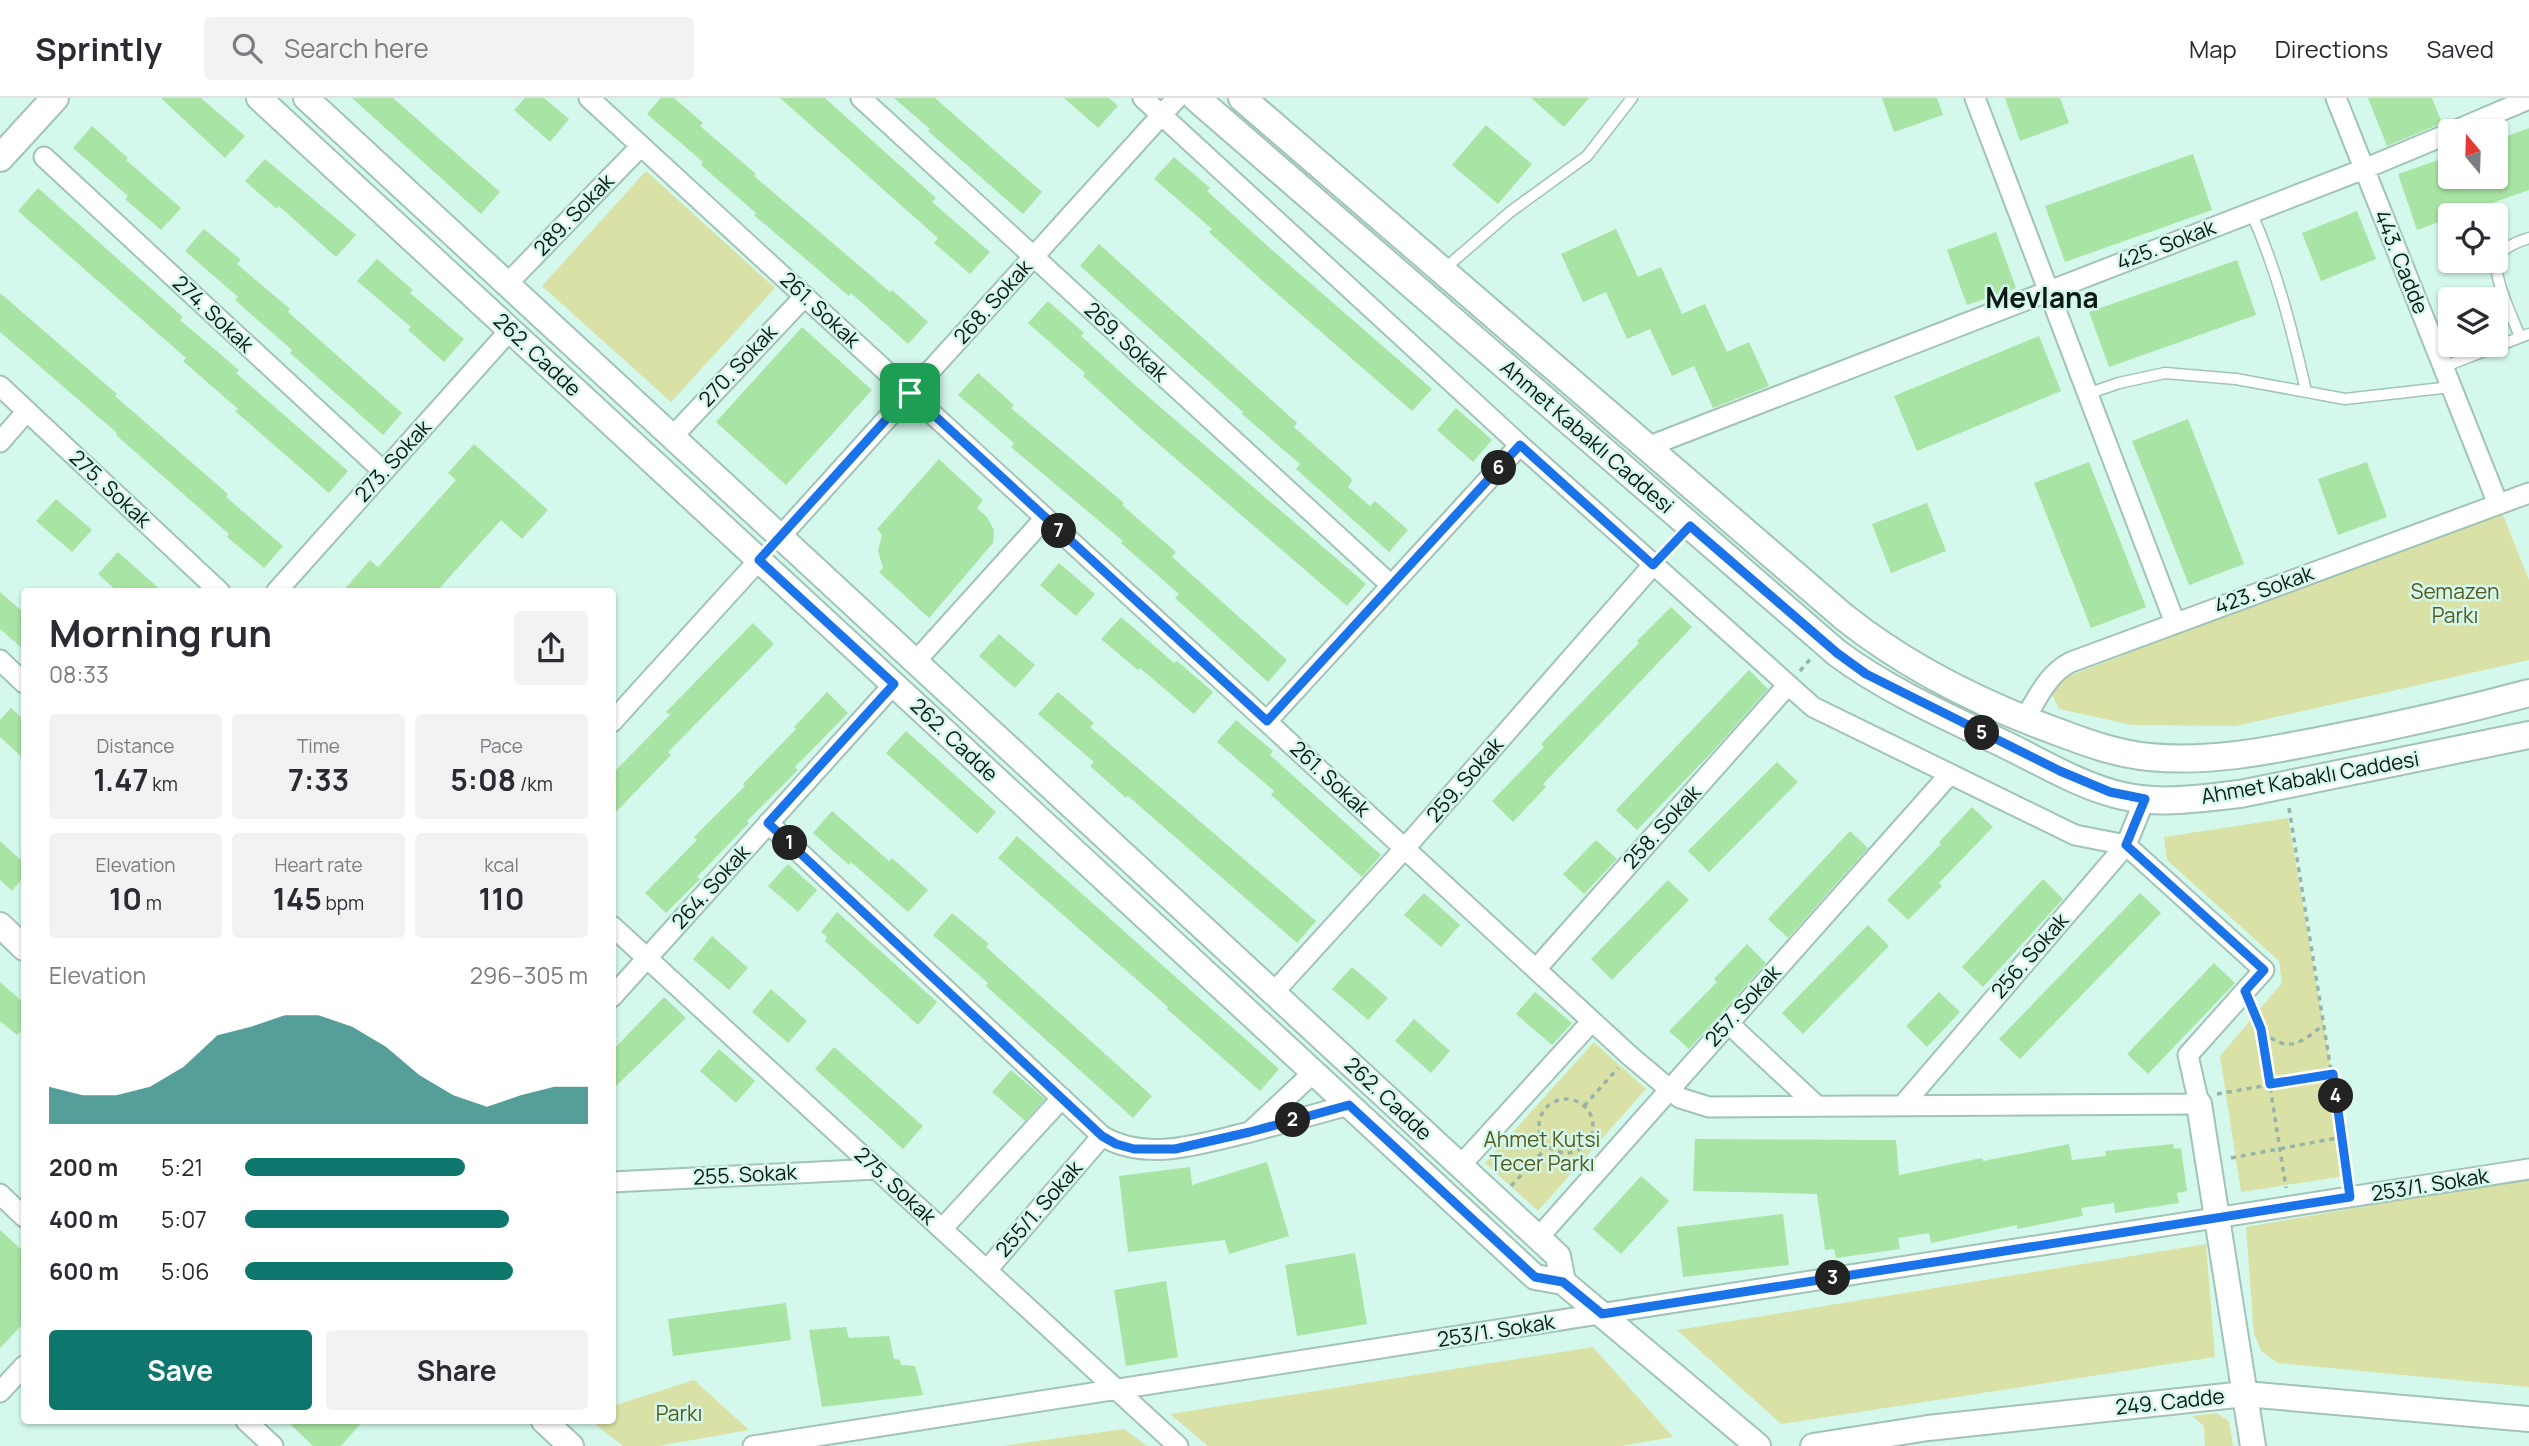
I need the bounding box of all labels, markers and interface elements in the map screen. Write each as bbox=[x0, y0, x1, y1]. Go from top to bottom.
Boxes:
search box bbox=[204, 17, 694, 80]
text: Sprintly bbox=[35, 26, 162, 71]
icon: search bbox=[228, 29, 266, 67]
text: Search here bbox=[284, 30, 429, 66]
text: Map bbox=[2189, 32, 2237, 65]
text: Directions bbox=[2275, 32, 2388, 65]
text: Saved bbox=[2426, 32, 2494, 65]
north arrow bbox=[2438, 119, 2508, 189]
map controls bbox=[2438, 119, 2508, 357]
street label: 289. Sokak bbox=[527, 167, 620, 261]
button: locate bbox=[2438, 203, 2508, 273]
street label: 443. Cadde bbox=[2368, 205, 2436, 318]
street label: 425. Sokak bbox=[2112, 212, 2220, 276]
street label: 268. Sokak bbox=[947, 253, 1038, 350]
street label: 261. Sokak bbox=[775, 265, 867, 354]
street label: 274. Sokak bbox=[167, 269, 261, 358]
district label: Mevlana bbox=[1985, 278, 2099, 316]
button: layers bbox=[2438, 287, 2508, 357]
street label: 269. Sokak bbox=[1079, 295, 1175, 388]
street label: 262. Cadde bbox=[488, 306, 588, 402]
street label: 270. Sokak bbox=[692, 318, 783, 412]
street label: Ahmet Kabaklı Caddesi bbox=[1495, 353, 1680, 519]
pin bbox=[880, 363, 940, 423]
icon: arrive bbox=[891, 374, 929, 412]
street label: 273. Sokak bbox=[348, 413, 437, 507]
street label: 275. Sokak bbox=[64, 443, 158, 534]
pin: 6 bbox=[1482, 450, 1516, 486]
text: 6 bbox=[1493, 454, 1504, 480]
pin: 7 bbox=[1042, 514, 1076, 548]
text: 7 bbox=[1053, 517, 1064, 543]
street label: 423. Sokak bbox=[2210, 558, 2318, 620]
park label: Semazen Parkı bbox=[2410, 577, 2500, 629]
text: Morning run bbox=[49, 606, 272, 658]
button: share bbox=[514, 611, 588, 685]
text: 08:33 bbox=[49, 658, 109, 690]
street label: 262. Cadde bbox=[905, 691, 1005, 787]
pin: 5 bbox=[1965, 716, 2000, 750]
text: 5 bbox=[1976, 719, 1987, 745]
street label: 259. Sokak bbox=[1420, 730, 1509, 828]
text: Distance bbox=[97, 733, 174, 759]
text: Time bbox=[297, 733, 340, 759]
text: Pace bbox=[480, 733, 523, 759]
street label: 261. Sokak bbox=[1285, 734, 1377, 823]
street label: Ahmet Kabaklı Caddesi bbox=[2199, 744, 2421, 810]
text: 1.47 bbox=[93, 759, 148, 800]
text: 7:33 bbox=[288, 759, 349, 800]
text: 5:08 bbox=[450, 759, 516, 800]
text: km bbox=[148, 771, 178, 797]
text: /km bbox=[516, 771, 553, 797]
street label: 258. Sokak bbox=[1616, 778, 1707, 874]
pin: 1 bbox=[772, 826, 808, 860]
text: 1 bbox=[785, 829, 794, 855]
street label: 264. Sokak bbox=[665, 838, 756, 934]
text: Elevation bbox=[95, 852, 176, 878]
text: Heart rate bbox=[274, 852, 363, 878]
text: kcal bbox=[484, 852, 519, 878]
text: 10 bbox=[109, 878, 142, 919]
text: 145 bbox=[273, 878, 322, 919]
text: 110 bbox=[478, 878, 525, 919]
text: m bbox=[142, 890, 162, 916]
text: bpm bbox=[322, 890, 364, 916]
street label: 256. Sokak bbox=[1984, 906, 2074, 1004]
street label: 257. Sokak bbox=[1698, 958, 1787, 1052]
text: Elevation bbox=[49, 959, 146, 991]
text: 296–305 m bbox=[470, 959, 588, 991]
street label: 262. Cadde bbox=[1339, 1050, 1439, 1146]
pin: 4 bbox=[2318, 1079, 2354, 1114]
text: 4 bbox=[2330, 1082, 2341, 1108]
pin: 2 bbox=[1276, 1102, 1310, 1138]
text: 2 bbox=[1287, 1106, 1298, 1132]
park label: Ahmet Kutsi Tecer Parkı bbox=[1484, 1125, 1600, 1177]
street label: 275. Sokak bbox=[849, 1140, 943, 1231]
text: 200 m bbox=[49, 1151, 118, 1183]
text: 5:21 bbox=[161, 1151, 203, 1183]
street label: 255/1. Sokak bbox=[989, 1154, 1088, 1262]
street label: 255. Sokak bbox=[692, 1157, 798, 1191]
street label: 253/1. Sokak bbox=[2369, 1161, 2491, 1207]
text: 400 m bbox=[49, 1203, 119, 1235]
text: 5:07 bbox=[161, 1203, 207, 1235]
text: 600 m bbox=[49, 1255, 119, 1287]
text: 5:06 bbox=[161, 1255, 209, 1287]
pin: 3 bbox=[1815, 1260, 1850, 1296]
text: 3 bbox=[1827, 1264, 1838, 1290]
street label: 253/1. Sokak bbox=[1435, 1307, 1557, 1353]
button: Save bbox=[49, 1330, 312, 1410]
button: Share bbox=[326, 1330, 588, 1410]
street label: 249. Cadde bbox=[2114, 1381, 2226, 1421]
park label: Parkı bbox=[656, 1399, 702, 1427]

